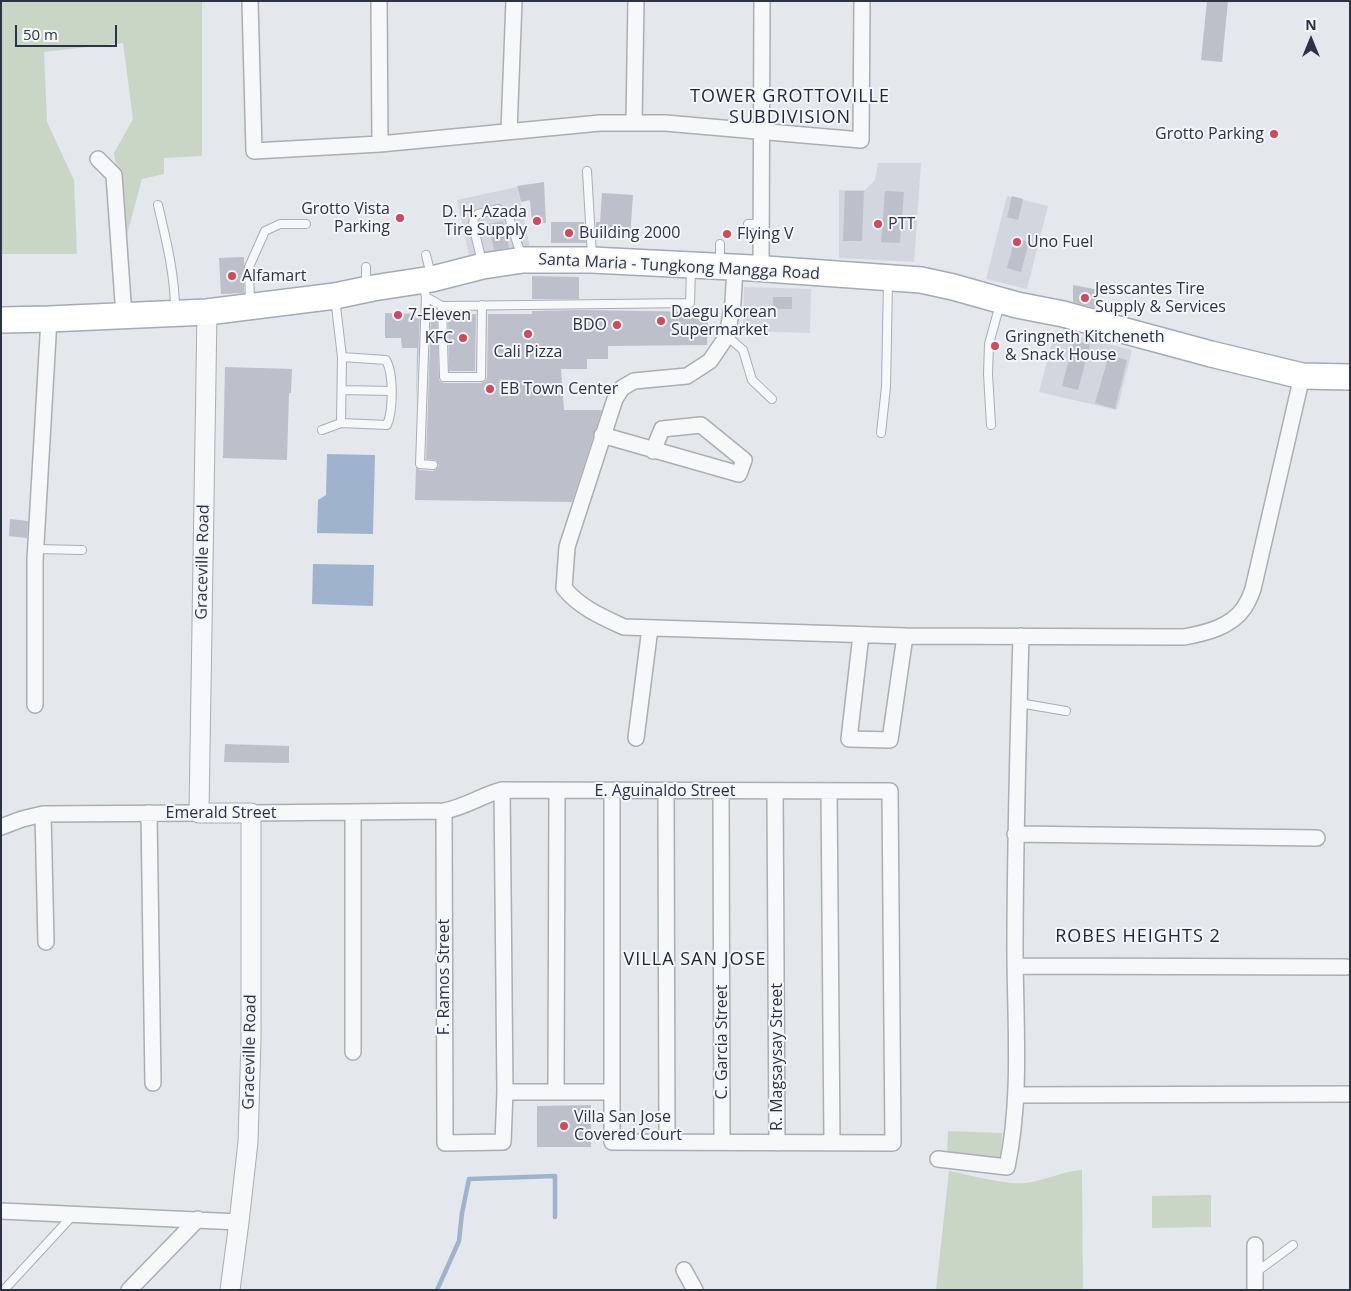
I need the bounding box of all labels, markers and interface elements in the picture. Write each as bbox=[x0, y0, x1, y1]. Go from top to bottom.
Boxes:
scale bar bbox=[18, 15, 120, 47]
north arrow bbox=[1286, 15, 1336, 65]
text: N bbox=[1305, 15, 1317, 34]
text: 50 m bbox=[23, 24, 58, 44]
district label: TOWER GROTTOVILLE SUBDIVISION bbox=[688, 86, 892, 128]
place label: Grotto Parking bbox=[1155, 124, 1264, 144]
marker: Grotto Parking bbox=[1268, 128, 1280, 140]
place label: Grotto Vista Parking bbox=[301, 199, 390, 237]
place label: D. H. Azada Tire Supply bbox=[442, 202, 527, 240]
marker: Grotto Vista Parking bbox=[394, 212, 406, 224]
place label: PTT bbox=[888, 214, 915, 234]
marker: D. H. Azada Tire Supply bbox=[531, 215, 543, 227]
marker: PTT bbox=[872, 218, 884, 230]
place label: Building 2000 bbox=[579, 223, 680, 243]
place label: Flying V bbox=[737, 224, 794, 244]
marker: Building 2000 bbox=[563, 227, 575, 239]
marker: Flying V bbox=[721, 228, 733, 240]
place label: Uno Fuel bbox=[1027, 232, 1093, 252]
marker: Uno Fuel bbox=[1011, 236, 1023, 248]
street label: Santa Maria - Tungkong Mangga Road bbox=[538, 250, 820, 284]
place label: Alfamart bbox=[242, 266, 306, 286]
marker: Alfamart bbox=[226, 270, 238, 282]
place label: Jesscantes Tire Supply & Services bbox=[1095, 279, 1226, 317]
marker: Jesscantes Tire Supply & Services bbox=[1079, 292, 1091, 304]
place label: Daegu Korean Supermarket bbox=[671, 302, 777, 340]
place label: 7-Eleven bbox=[408, 305, 471, 325]
marker: 7-Eleven bbox=[392, 309, 404, 321]
place label: BDO bbox=[573, 315, 607, 335]
marker: Daegu Korean Supermarket bbox=[655, 315, 667, 327]
marker: BDO bbox=[611, 319, 623, 331]
place label: Gringneth Kitcheneth & Snack House bbox=[1005, 327, 1164, 365]
place label: KFC bbox=[425, 328, 453, 348]
marker: Cali Pizza bbox=[522, 328, 534, 340]
marker: KFC bbox=[457, 332, 469, 344]
marker: Gringneth Kitcheneth & Snack House bbox=[989, 340, 1001, 352]
place label: Cali Pizza bbox=[494, 342, 562, 362]
place label: EB Town Center bbox=[500, 379, 618, 399]
marker: EB Town Center bbox=[484, 383, 496, 395]
street label: Graceville Road bbox=[192, 504, 214, 620]
street label: E. Aguinaldo Street bbox=[595, 781, 735, 801]
street label: Emerald Street bbox=[166, 803, 276, 823]
street label: F. Ramos Street bbox=[434, 919, 454, 1035]
district label: ROBES HEIGHTS 2 bbox=[1053, 926, 1223, 948]
district label: VILLA SAN JOSE bbox=[622, 949, 768, 971]
street label: R. Magsaysay Street bbox=[767, 983, 787, 1131]
street label: C. Garcia Street bbox=[712, 985, 732, 1099]
street label: Graceville Road bbox=[239, 994, 261, 1110]
place label: Villa San Jose Covered Court bbox=[574, 1107, 682, 1145]
marker: Villa San Jose Covered Court bbox=[558, 1120, 570, 1132]

